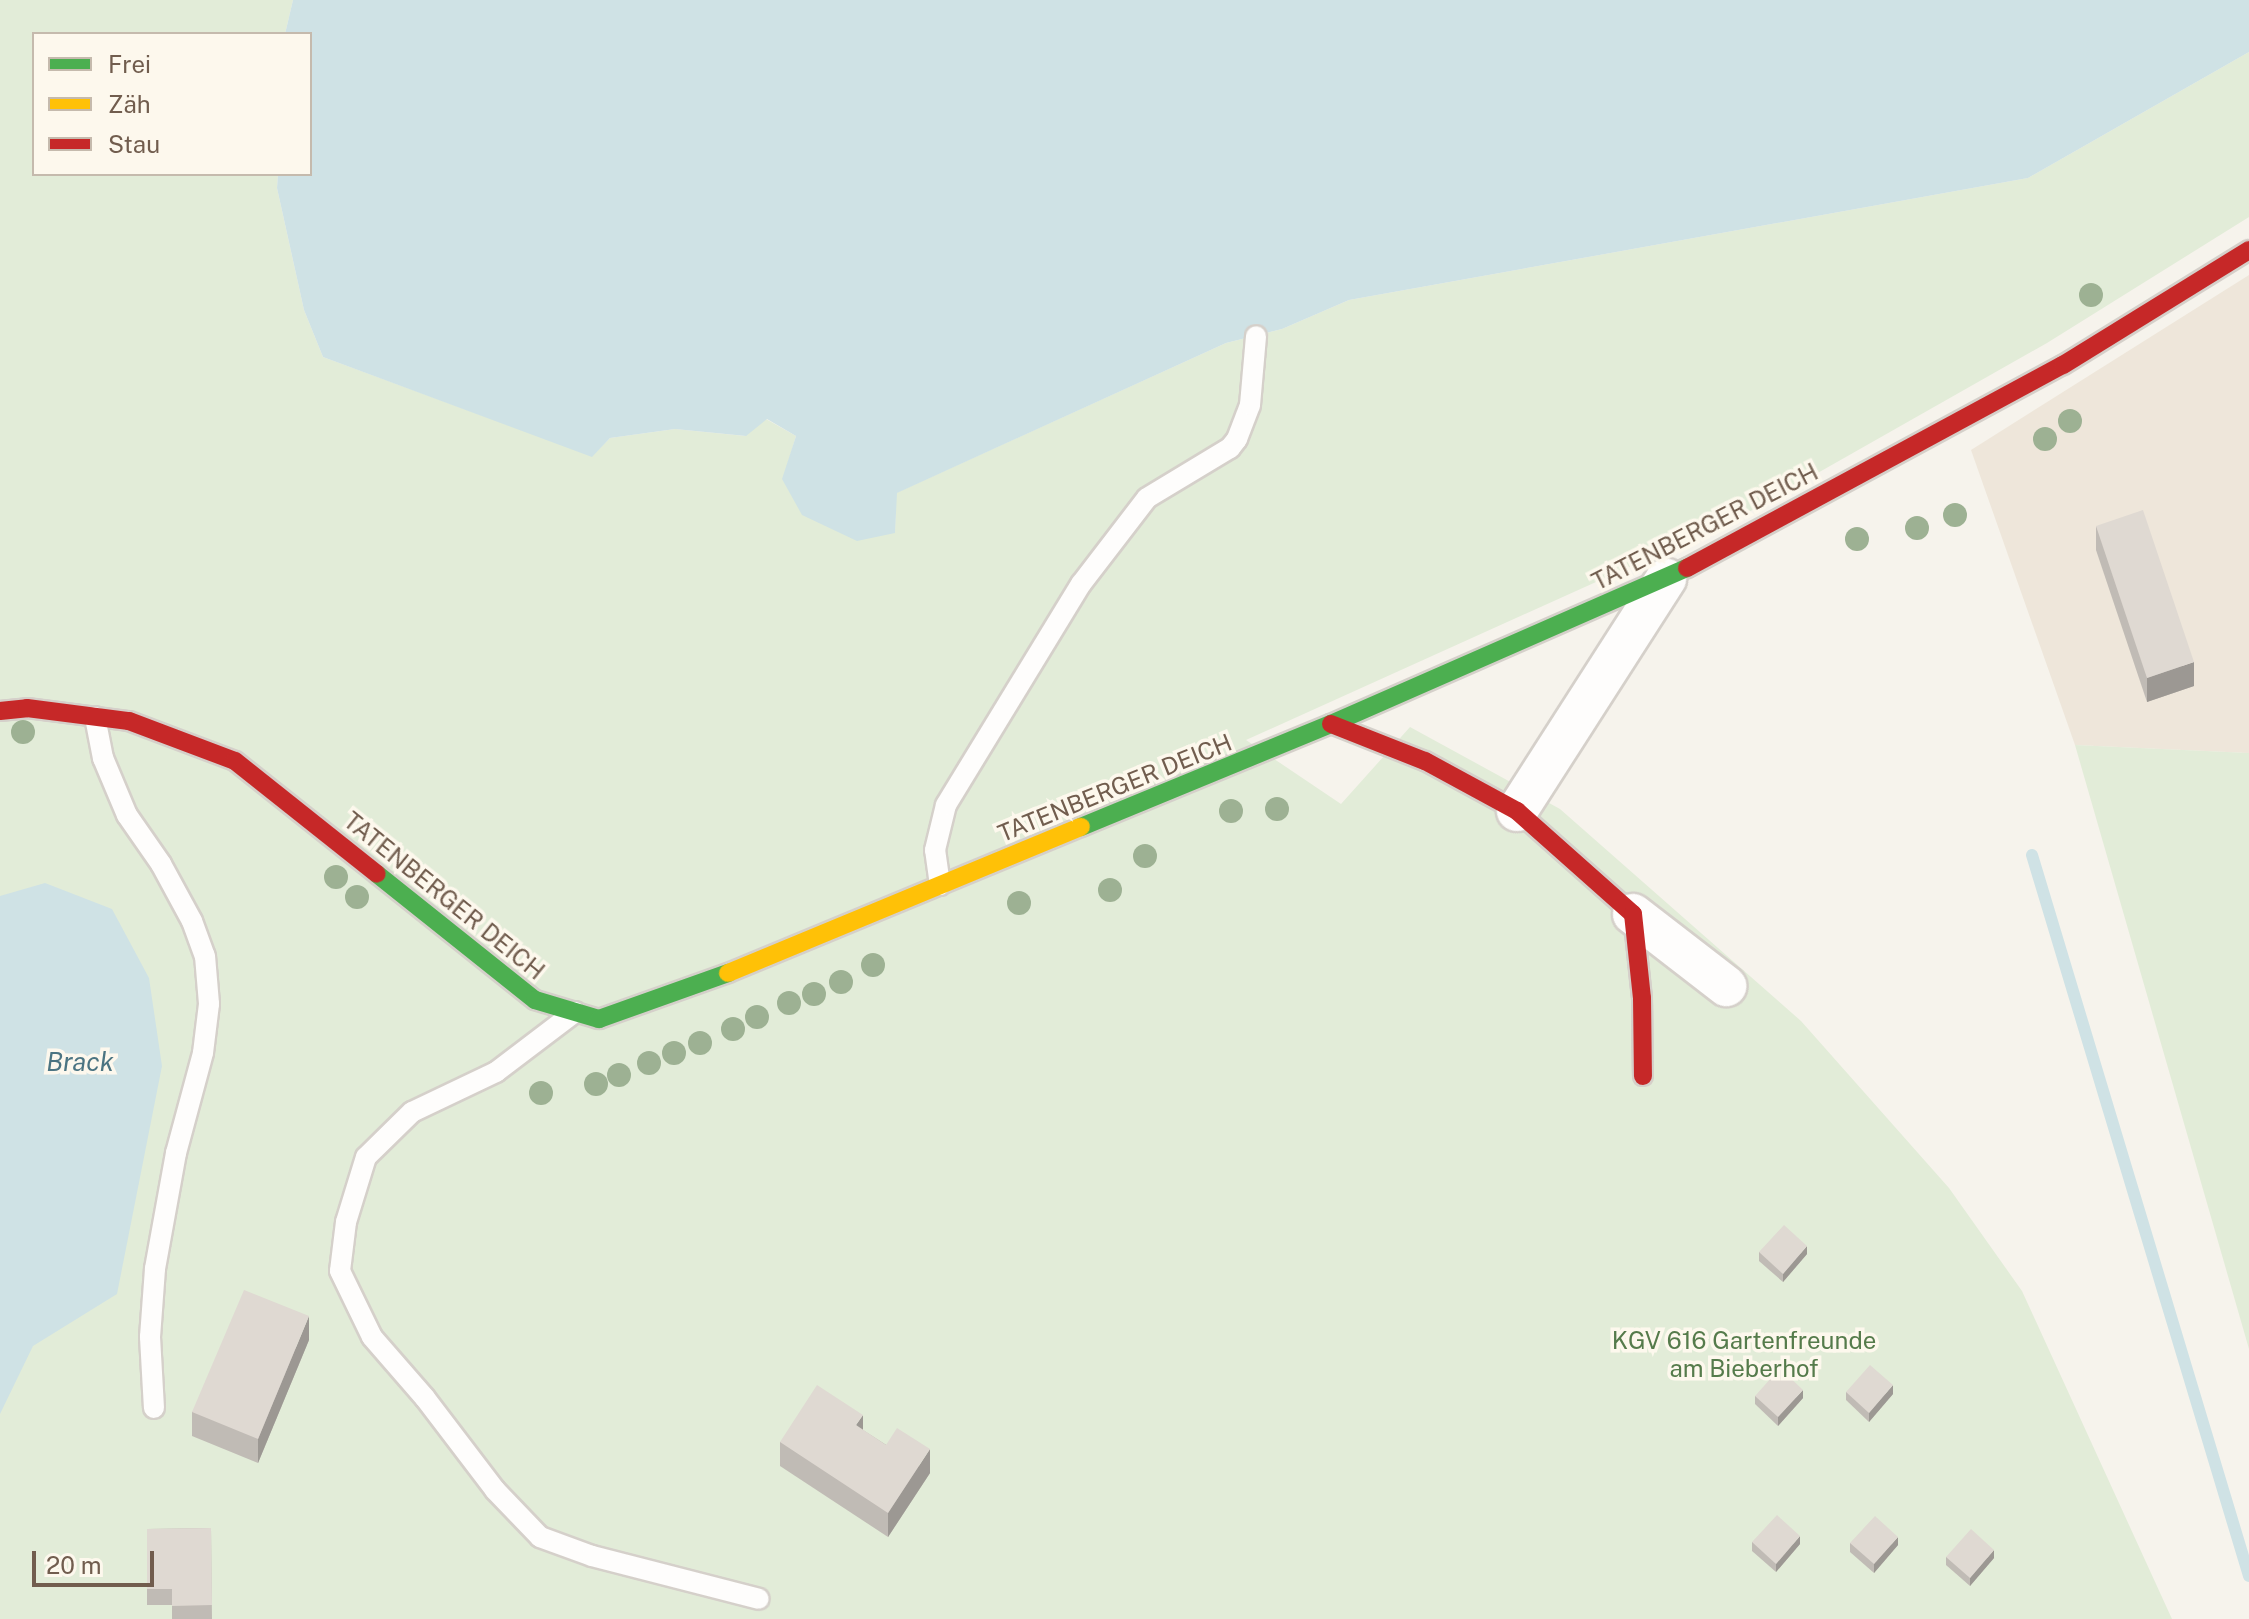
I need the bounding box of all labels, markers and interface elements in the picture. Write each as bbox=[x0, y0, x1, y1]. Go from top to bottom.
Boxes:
legend bbox=[32, 32, 312, 176]
text: Frei bbox=[108, 50, 151, 78]
text: Zäh bbox=[108, 90, 151, 118]
text: Stau bbox=[108, 130, 160, 158]
street label: TATENBERGER DEICH bbox=[1587, 457, 1823, 597]
street label: TATENBERGER DEICH bbox=[994, 728, 1236, 848]
street label: TATENBERGER DEICH bbox=[338, 806, 550, 986]
water label: Brack bbox=[46, 1046, 114, 1078]
park label: KGV 616 Gartenfreunde am Bieberhof bbox=[1612, 1327, 1876, 1383]
scale bar bbox=[36, 1535, 158, 1585]
text: 20 m bbox=[46, 1551, 102, 1579]

